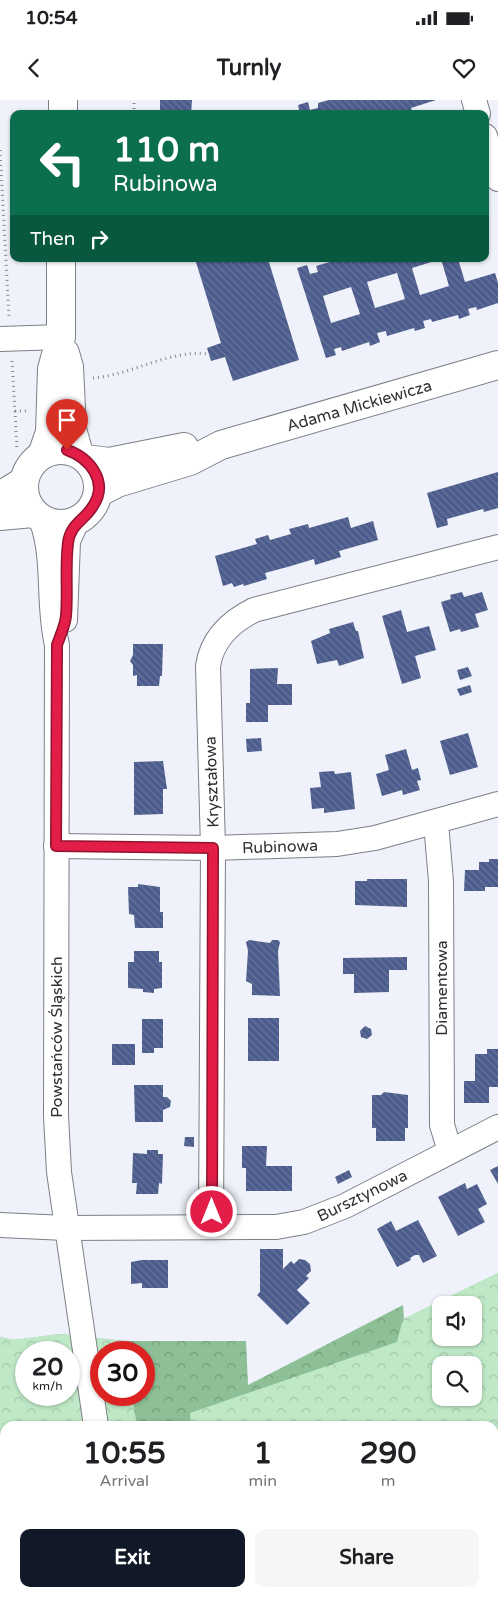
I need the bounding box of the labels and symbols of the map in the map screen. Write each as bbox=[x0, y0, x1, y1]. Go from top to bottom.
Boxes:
street label: Adama Mickiewicza bbox=[284, 376, 434, 436]
pin bbox=[46, 399, 88, 450]
street label: Kryształowa bbox=[200, 736, 224, 828]
street label: Rubinowa bbox=[242, 836, 318, 858]
street label: Diamentowa bbox=[432, 940, 452, 1036]
street label: Powstańców Śląskich bbox=[47, 956, 67, 1118]
street label: Bursztynowa bbox=[314, 1165, 411, 1226]
position arrow bbox=[185, 1185, 237, 1237]
speed limit sign: 30 bbox=[90, 1341, 155, 1406]

